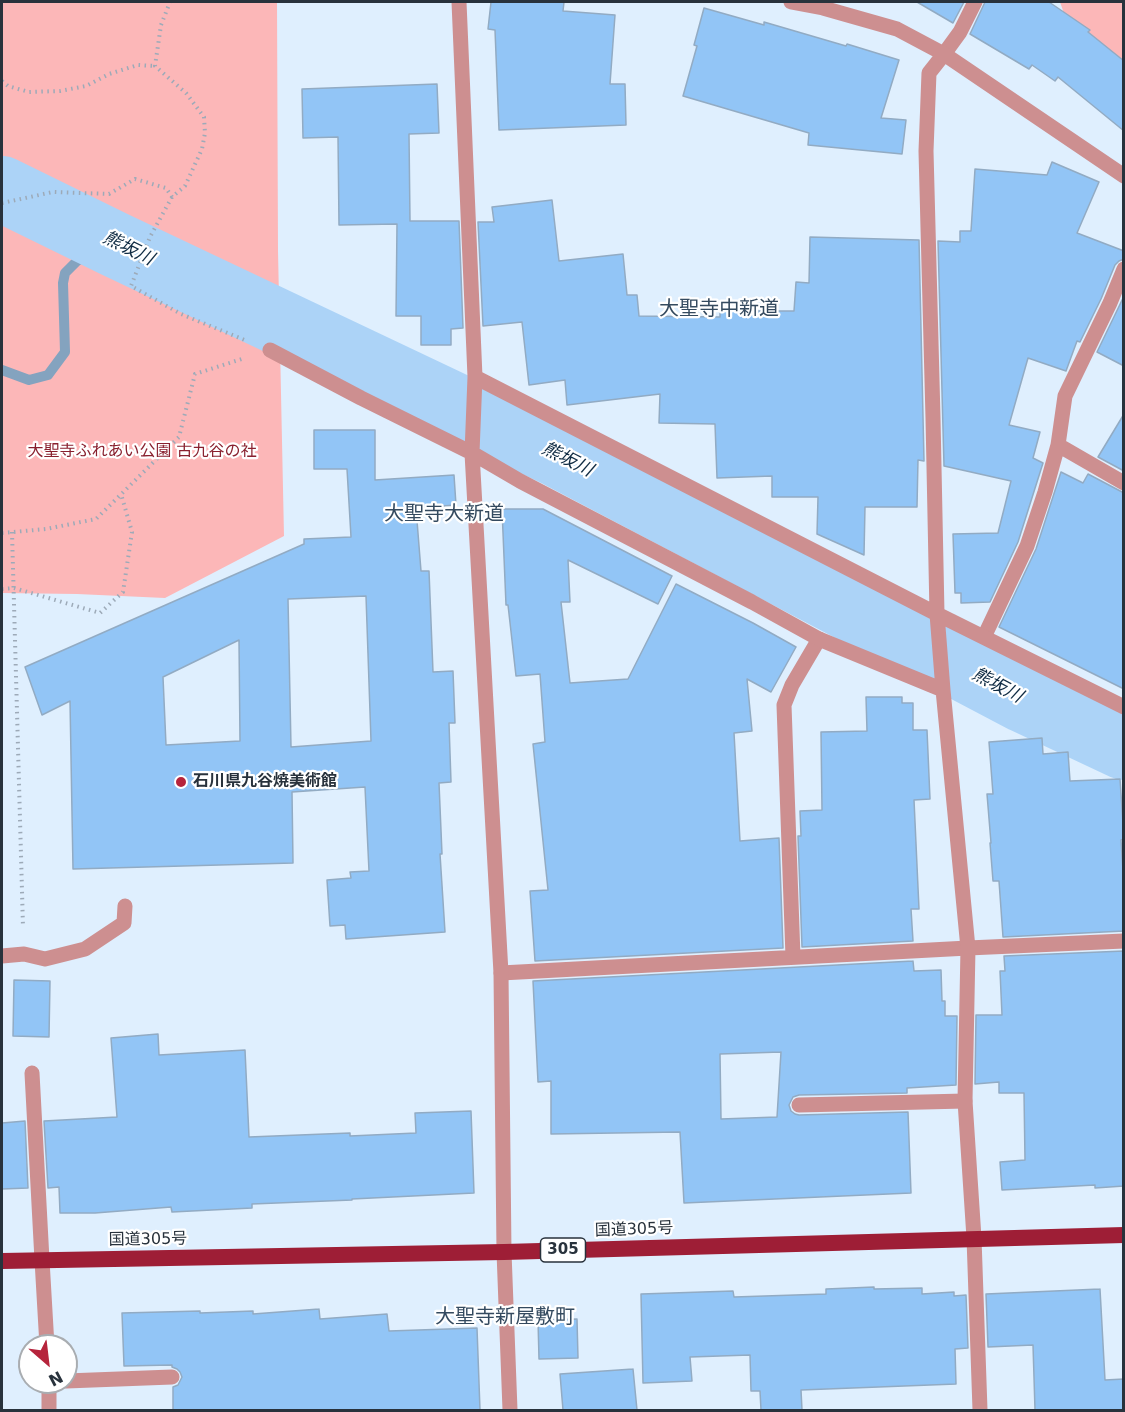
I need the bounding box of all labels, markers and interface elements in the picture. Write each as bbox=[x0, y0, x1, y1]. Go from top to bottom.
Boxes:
water label: 熊坂川 bbox=[99, 227, 157, 271]
district label: 大聖寺中新道 bbox=[659, 298, 779, 322]
water label: 熊坂川 bbox=[538, 438, 596, 482]
park label: 大聖寺ふれあい公園 古九谷の社 bbox=[27, 442, 257, 462]
district label: 大聖寺大新道 bbox=[384, 503, 504, 527]
water label: 熊坂川 bbox=[968, 664, 1026, 708]
place label: 石川県九谷焼美術館 bbox=[193, 772, 337, 792]
marker: 石川県九谷焼美術館 bbox=[174, 775, 188, 789]
street label: 国道305号 bbox=[594, 1219, 674, 1241]
street label: 国道305号 bbox=[109, 1230, 187, 1250]
road number: 305 bbox=[540, 1238, 586, 1262]
district label: 大聖寺新屋敷町 bbox=[435, 1306, 575, 1330]
north arrow bbox=[18, 1334, 78, 1394]
text: N bbox=[45, 1367, 66, 1390]

